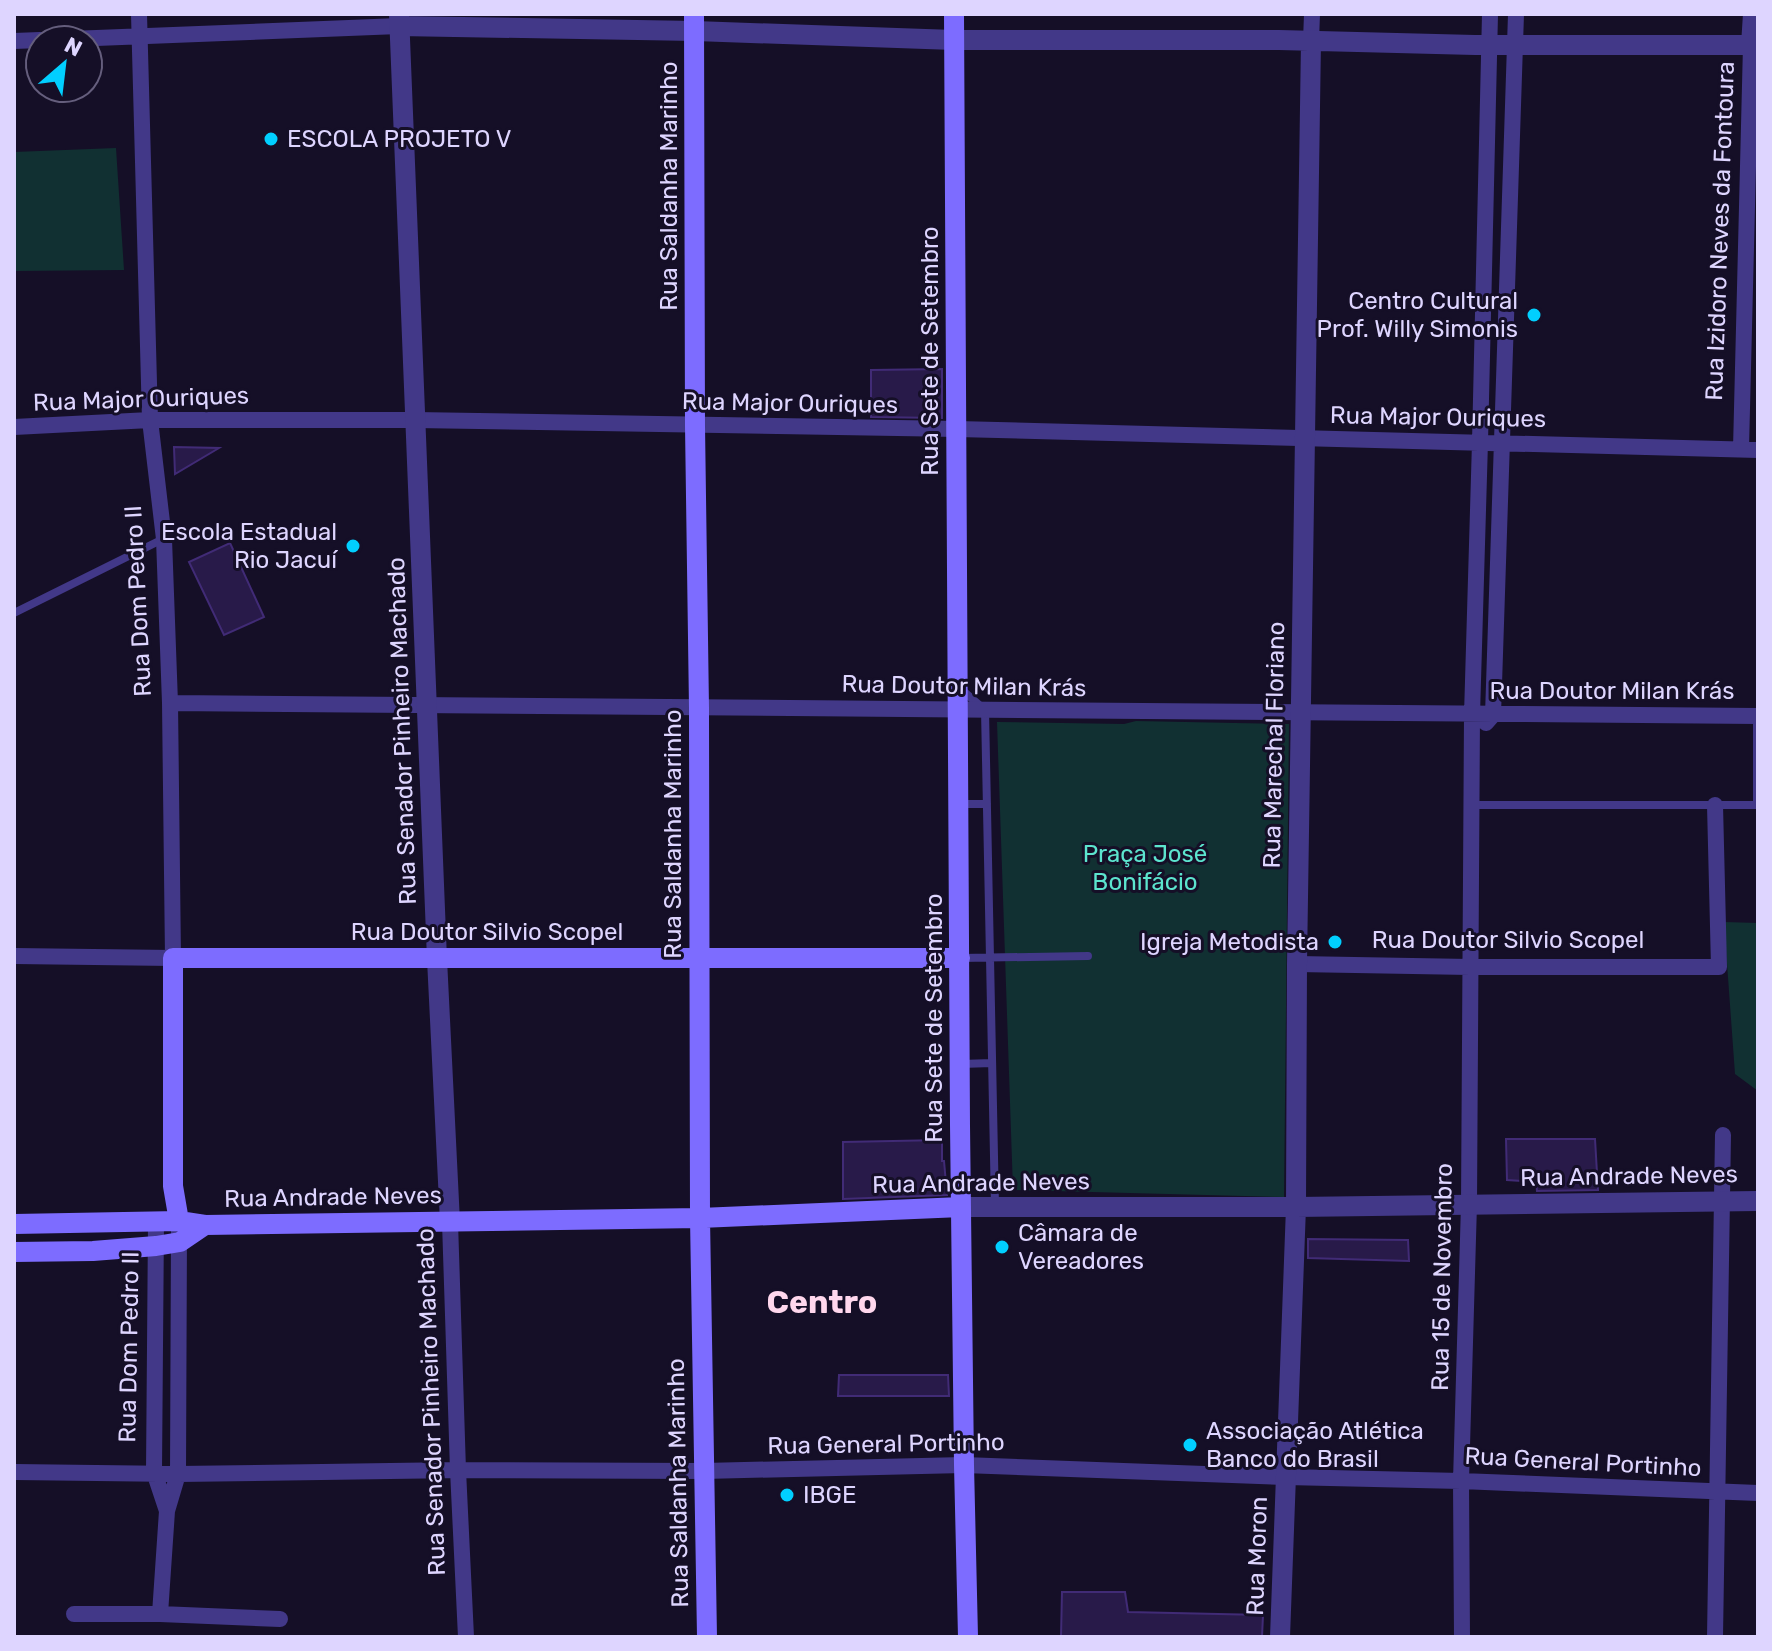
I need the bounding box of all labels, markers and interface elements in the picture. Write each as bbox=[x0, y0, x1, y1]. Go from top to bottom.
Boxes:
north arrow bbox=[24, 24, 104, 104]
text: N bbox=[60, 31, 86, 62]
street label: Rua Saldanha Marinho bbox=[655, 61, 683, 311]
street label: Rua Izidoro Neves da Fontoura bbox=[1700, 61, 1740, 401]
place label: ESCOLA PROJETO V bbox=[287, 125, 511, 153]
marker: ESCOLA PROJETO V bbox=[262, 130, 280, 148]
street label: Rua Sete de Setembro bbox=[916, 226, 944, 476]
place label: Centro Cultural Prof. Willy Simonis bbox=[1317, 287, 1518, 343]
marker: Centro Cultural Prof. Willy Simonis bbox=[1525, 306, 1543, 324]
street label: Rua Major Ouriques bbox=[32, 381, 250, 417]
street label: Rua Major Ouriques bbox=[682, 387, 898, 419]
street label: Rua Major Ouriques bbox=[1330, 401, 1546, 433]
street label: Rua Dom Pedro II bbox=[119, 505, 157, 697]
place label: Escola Estadual Rio Jacuí bbox=[161, 518, 338, 574]
marker: Escola Estadual Rio Jacuí bbox=[344, 537, 362, 555]
street label: Rua Senador Pinheiro Machado bbox=[382, 557, 422, 905]
street label: Rua Marechal Floriano bbox=[1258, 621, 1290, 869]
street label: Rua Doutor Milan Krás bbox=[841, 670, 1087, 702]
street label: Rua Doutor Milan Krás bbox=[1490, 677, 1734, 705]
street label: Rua Saldanha Marinho bbox=[659, 709, 687, 959]
park label: Praça José Bonifácio bbox=[1083, 840, 1207, 896]
street label: Rua Sete de Setembro bbox=[920, 893, 948, 1143]
street label: Rua Doutor Silvio Scopel bbox=[351, 918, 623, 946]
street label: Rua Doutor Silvio Scopel bbox=[1372, 926, 1644, 954]
place label: Igreja Metodista bbox=[1140, 928, 1319, 956]
marker: Igreja Metodista bbox=[1326, 933, 1344, 951]
street label: Rua Andrade Neves bbox=[1520, 1160, 1738, 1192]
street label: Rua 15 de Novembro bbox=[1426, 1163, 1458, 1391]
street label: Rua Andrade Neves bbox=[872, 1167, 1090, 1199]
street label: Rua Andrade Neves bbox=[224, 1181, 442, 1213]
place label: Câmara de Vereadores bbox=[1018, 1219, 1144, 1275]
street label: Rua Senador Pinheiro Machado bbox=[411, 1228, 451, 1576]
marker: Câmara de Vereadores bbox=[993, 1238, 1011, 1256]
street label: Rua Dom Pedro II bbox=[113, 1251, 145, 1443]
district label: Centro bbox=[767, 1283, 877, 1321]
street label: Rua Saldanha Marinho bbox=[662, 1358, 694, 1608]
place label: Associação Atlética Banco do Brasil bbox=[1206, 1417, 1424, 1473]
street label: Rua General Portinho bbox=[767, 1428, 1005, 1460]
marker: Associação Atlética Banco do Brasil bbox=[1181, 1436, 1199, 1454]
street label: Rua General Portinho bbox=[1464, 1442, 1702, 1482]
place label: IBGE bbox=[803, 1481, 856, 1509]
marker: IBGE bbox=[778, 1486, 796, 1504]
street label: Rua Moron bbox=[1241, 1496, 1273, 1616]

